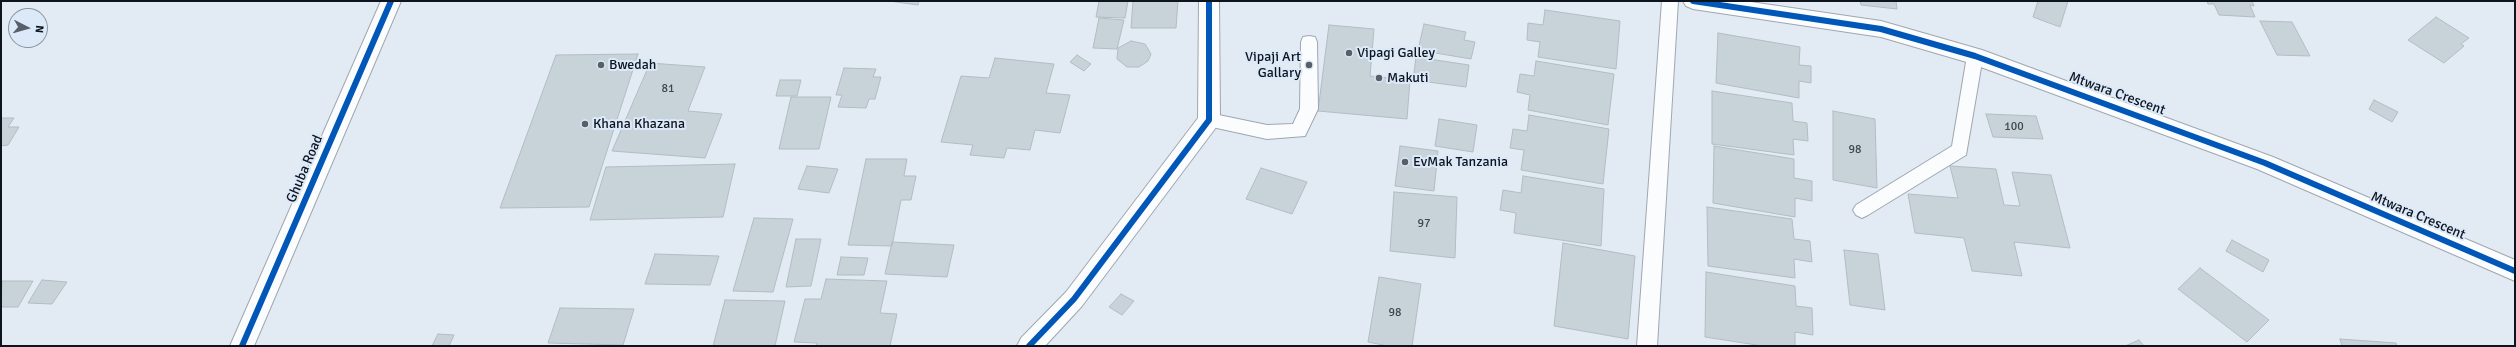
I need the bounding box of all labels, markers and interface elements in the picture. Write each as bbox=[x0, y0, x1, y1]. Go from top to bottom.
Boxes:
north arrow bbox=[8, 8, 48, 48]
text: N bbox=[33, 25, 46, 34]
place label: Vipagi Galley bbox=[1357, 45, 1435, 61]
marker: Vipagi Galley bbox=[1344, 48, 1354, 58]
place label: Vipaji Art Gallary bbox=[1245, 49, 1301, 82]
place label: Bwedah bbox=[609, 57, 656, 73]
marker: Bwedah bbox=[596, 60, 606, 70]
marker: Vipaji Art Gallary bbox=[1304, 60, 1314, 70]
street label: Mtwara Crescent bbox=[2067, 69, 2167, 119]
place label: Makuti bbox=[1387, 70, 1429, 86]
marker: Makuti bbox=[1374, 73, 1384, 83]
house number: 81 bbox=[662, 82, 674, 96]
place label: Khana Khazana bbox=[593, 116, 685, 132]
marker: Khana Khazana bbox=[580, 119, 590, 129]
house number: 100 bbox=[2004, 120, 2024, 134]
street label: Ghuba Road bbox=[283, 133, 327, 205]
house number: 98 bbox=[1849, 143, 1861, 157]
place label: EvMak Tanzania bbox=[1413, 154, 1508, 170]
marker: EvMak Tanzania bbox=[1400, 157, 1410, 167]
street label: Mtwara Crescent bbox=[2368, 189, 2468, 243]
house number: 97 bbox=[1418, 217, 1430, 231]
house number: 98 bbox=[1389, 306, 1401, 320]

